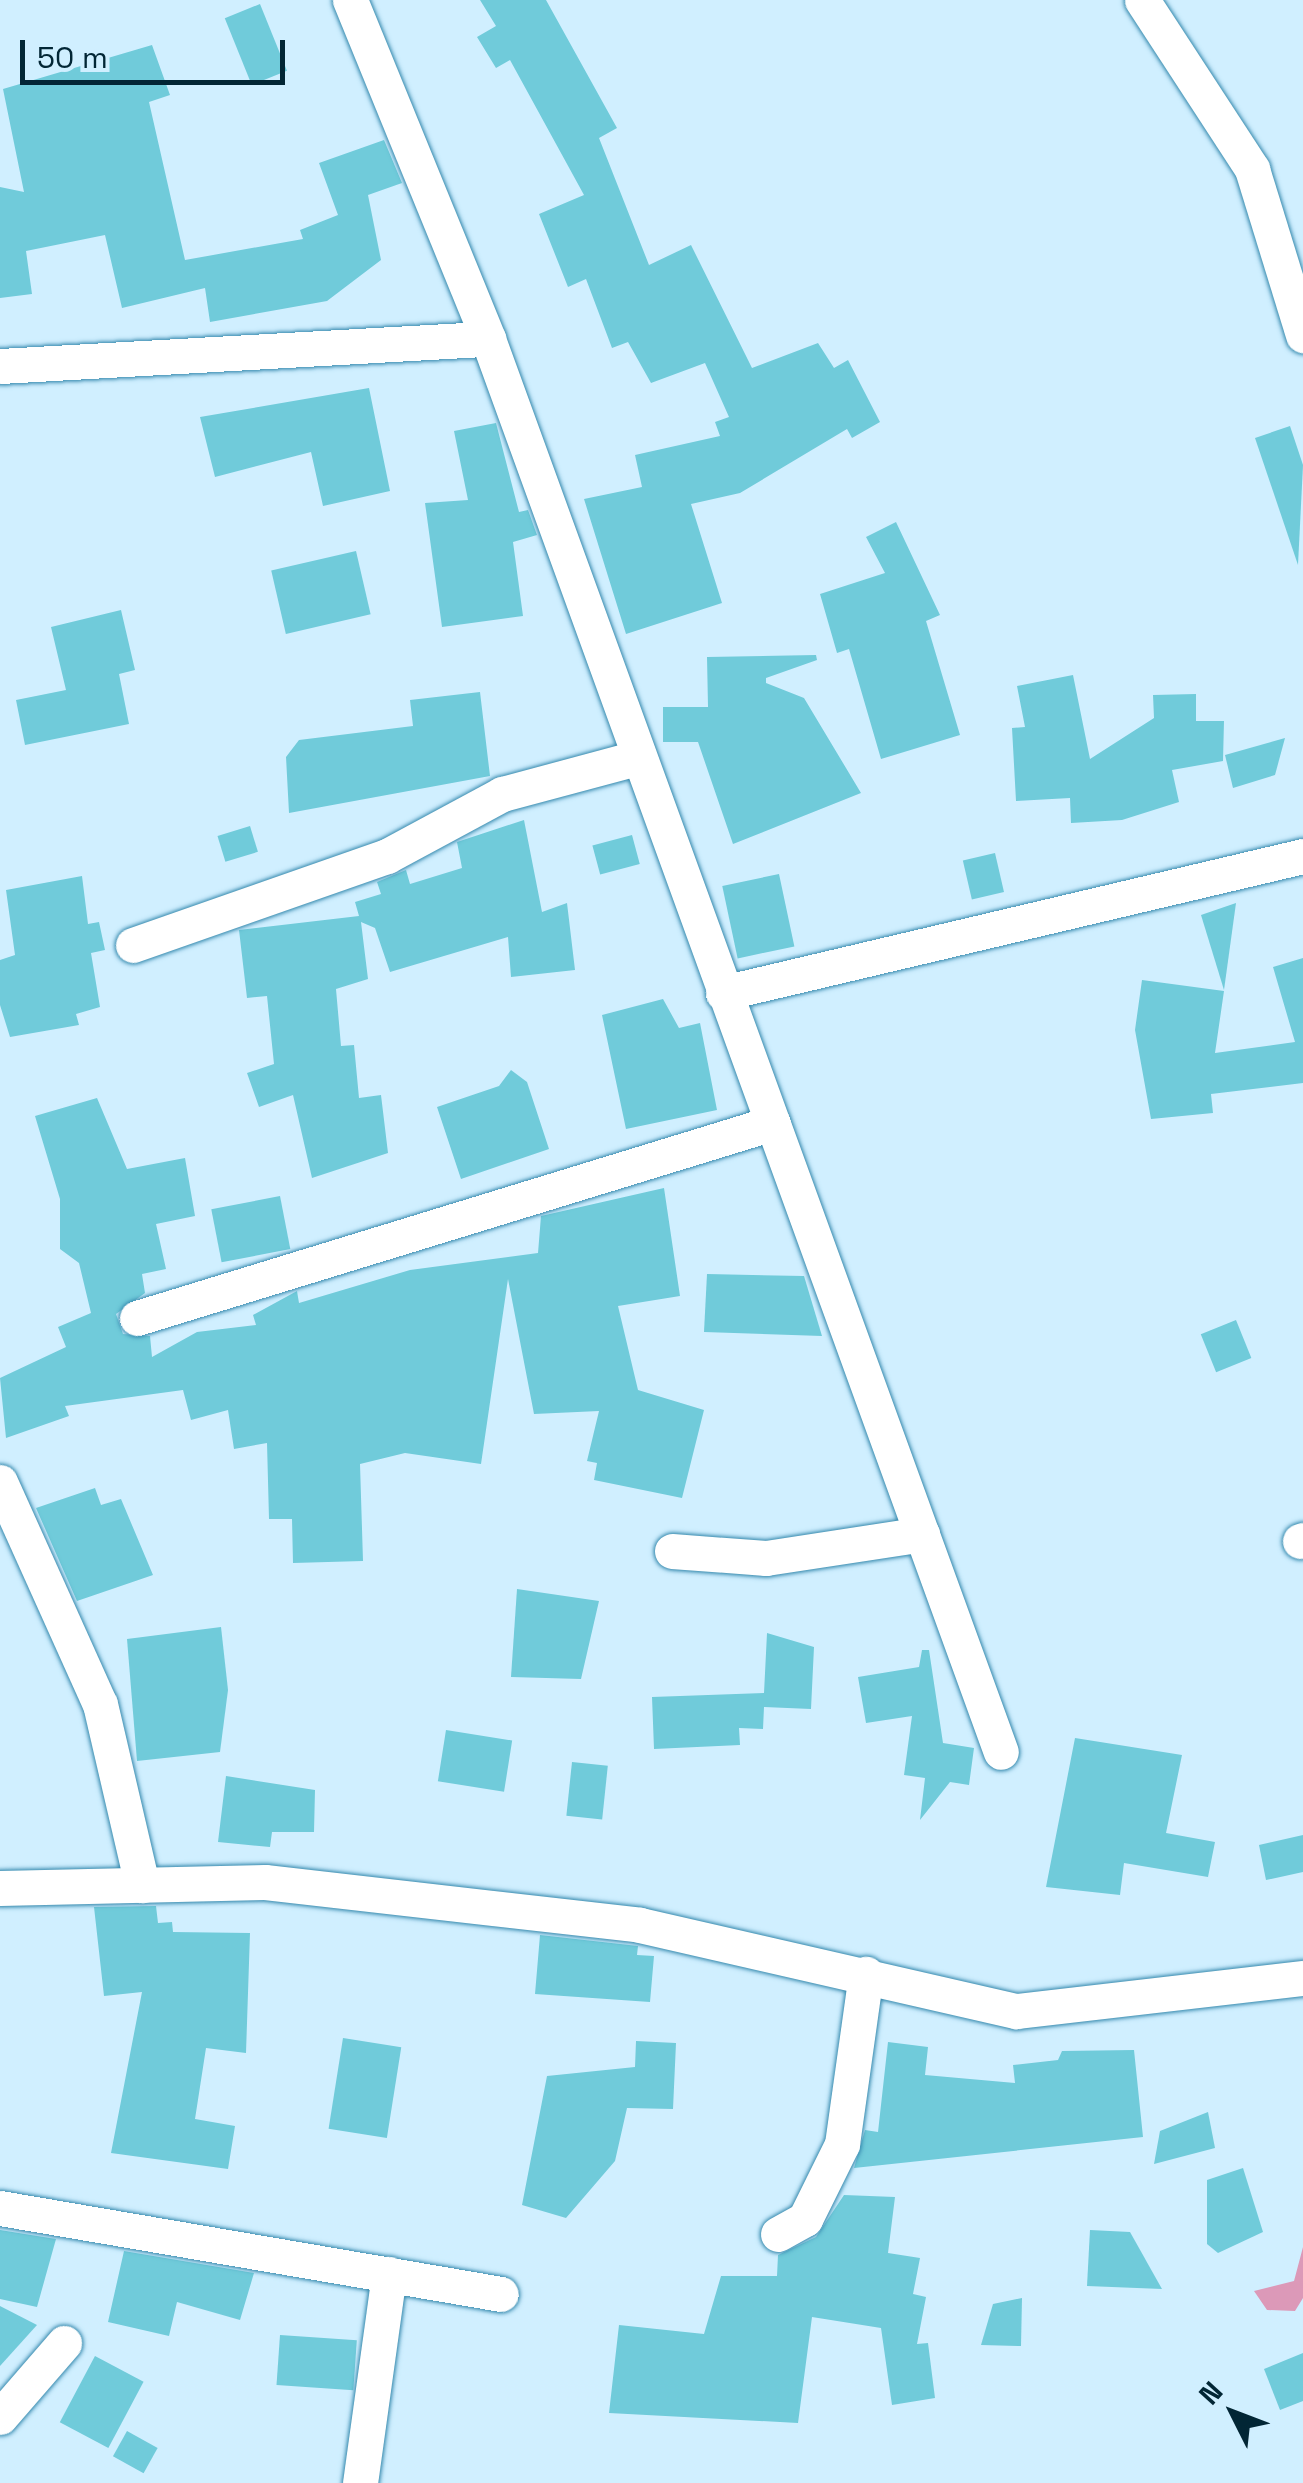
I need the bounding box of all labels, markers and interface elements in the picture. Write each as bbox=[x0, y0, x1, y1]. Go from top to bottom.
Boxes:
scale bar bbox=[25, 20, 290, 82]
text: 50 m bbox=[37, 38, 108, 77]
north arrow bbox=[1183, 2363, 1283, 2463]
text: N bbox=[1191, 2374, 1230, 2412]

